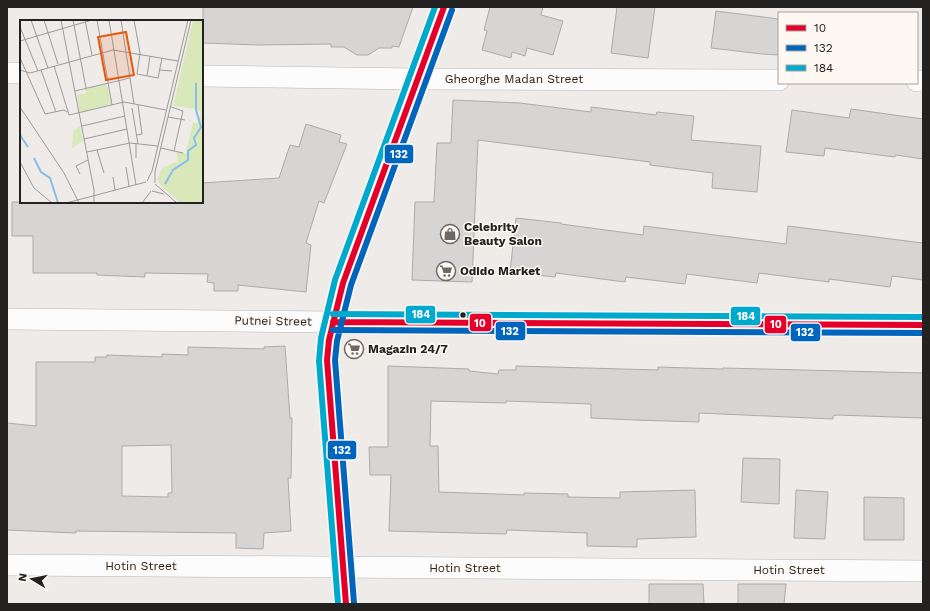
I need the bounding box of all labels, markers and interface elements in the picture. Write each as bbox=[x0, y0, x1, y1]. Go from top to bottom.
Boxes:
legend bbox=[778, 12, 918, 84]
inset map bbox=[20, 20, 203, 203]
text: 10 bbox=[814, 21, 826, 35]
text: 132 bbox=[814, 41, 833, 55]
text: 184 bbox=[814, 61, 833, 75]
street label: Gheorghe Madan Street bbox=[445, 72, 583, 86]
line badge: 132 bbox=[384, 144, 414, 164]
text: 132 bbox=[390, 148, 408, 161]
place label: Celebrity Beauty Salon bbox=[464, 220, 542, 248]
shop icon: Celebrity Beauty Salon bbox=[439, 223, 461, 245]
supermarket icon: Odido Market bbox=[435, 260, 457, 282]
place label: Odido Market bbox=[460, 264, 541, 278]
line badge: 184 bbox=[405, 305, 436, 324]
line badge: 184 bbox=[730, 306, 761, 326]
text: 184 bbox=[412, 308, 430, 321]
unlabelled marker bbox=[458, 310, 468, 320]
text: 184 bbox=[737, 310, 755, 323]
street label: Putnei Street bbox=[234, 313, 312, 329]
line badge: 10 bbox=[469, 313, 492, 332]
line badge: 10 bbox=[764, 315, 787, 334]
text: 10 bbox=[474, 317, 486, 330]
text: 10 bbox=[770, 318, 782, 331]
line badge: 132 bbox=[495, 321, 526, 341]
line badge: 132 bbox=[790, 323, 821, 342]
text: 132 bbox=[501, 325, 519, 338]
text: 132 bbox=[796, 326, 814, 339]
supermarket icon: Magazin 24/7 bbox=[343, 338, 365, 360]
place label: Magazin 24/7 bbox=[368, 342, 448, 356]
line badge: 132 bbox=[327, 440, 357, 460]
text: 132 bbox=[333, 444, 351, 457]
north arrow bbox=[12, 559, 52, 599]
street label: Hotin Street bbox=[105, 559, 177, 573]
street label: Hotin Street bbox=[429, 561, 501, 575]
street label: Hotin Street bbox=[753, 563, 825, 577]
text: N bbox=[16, 572, 30, 582]

